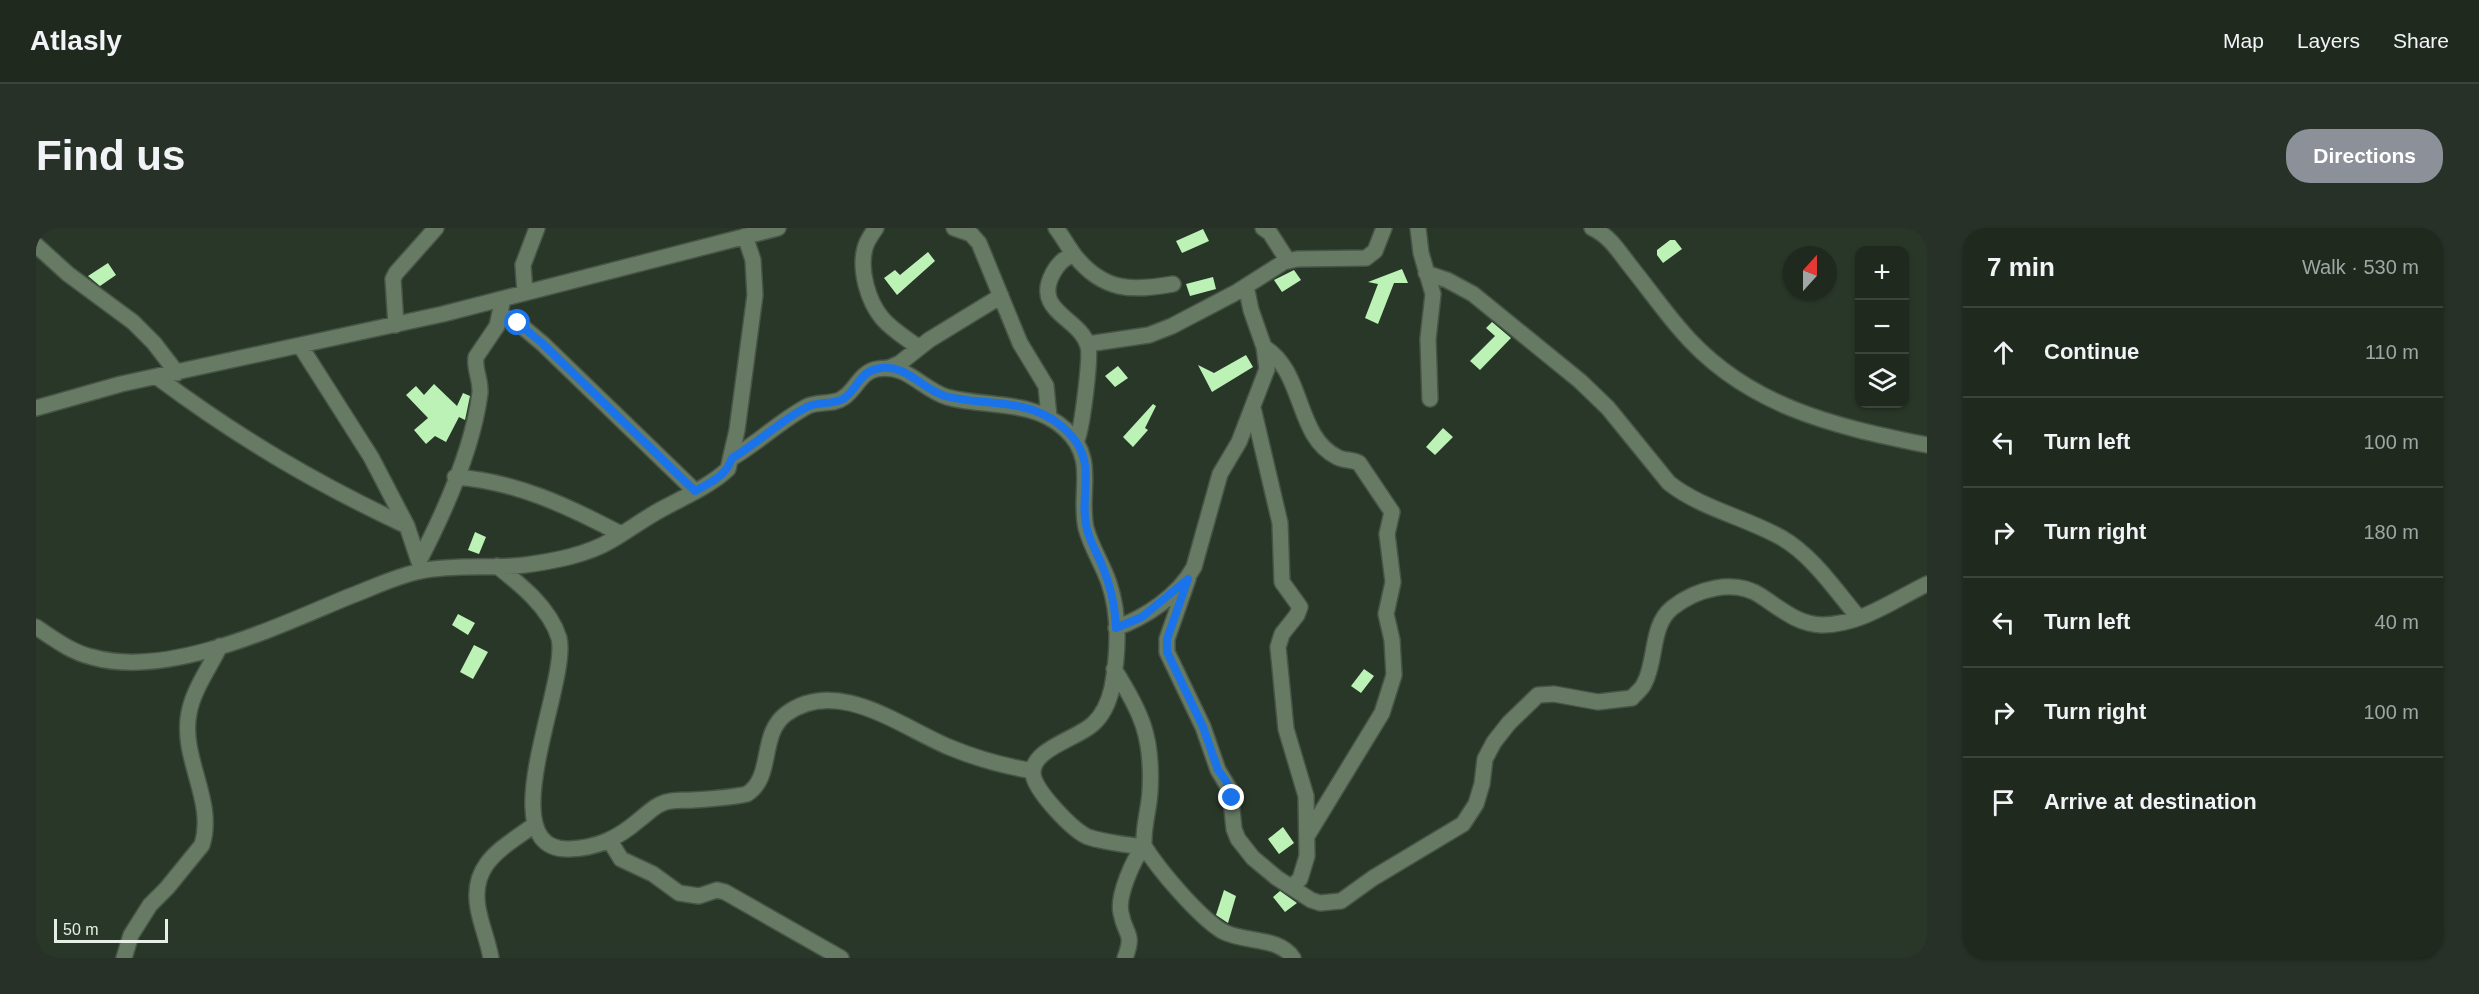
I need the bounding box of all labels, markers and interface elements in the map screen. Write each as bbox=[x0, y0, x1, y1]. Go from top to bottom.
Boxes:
text: Atlasly bbox=[30, 25, 122, 56]
text: Map bbox=[2223, 29, 2264, 52]
text: Layers bbox=[2297, 29, 2360, 52]
text: Share bbox=[2393, 29, 2449, 52]
button: Directions bbox=[2286, 129, 2443, 183]
text: Find us bbox=[36, 132, 185, 179]
north arrow bbox=[1783, 246, 1837, 300]
map controls bbox=[1855, 246, 1909, 408]
button: + bbox=[1855, 246, 1909, 300]
text: 7 min bbox=[1987, 252, 2055, 282]
text: Walk · 530 m bbox=[2302, 256, 2419, 278]
button: − bbox=[1855, 300, 1909, 354]
route start bbox=[504, 309, 530, 335]
icon: ahead bbox=[1987, 336, 2020, 369]
text: Continue bbox=[2044, 339, 2139, 364]
text: 110 m bbox=[2365, 341, 2419, 363]
button: layers bbox=[1855, 354, 1909, 408]
icon: left bbox=[1987, 426, 2020, 459]
text: Turn left bbox=[2044, 429, 2130, 454]
text: 100 m bbox=[2363, 431, 2419, 453]
icon: right bbox=[1987, 516, 2020, 549]
text: Turn right bbox=[2044, 519, 2146, 544]
text: 180 m bbox=[2363, 521, 2419, 543]
icon: left bbox=[1987, 606, 2020, 639]
text: Turn left bbox=[2044, 609, 2130, 634]
text: 40 m bbox=[2375, 611, 2419, 633]
icon: right bbox=[1987, 696, 2020, 729]
text: Turn right bbox=[2044, 699, 2146, 724]
text: 100 m bbox=[2363, 701, 2419, 723]
route end bbox=[1218, 784, 1244, 810]
icon: arrive bbox=[1987, 786, 2020, 819]
text: Arrive at destination bbox=[2044, 789, 2257, 814]
scale bar bbox=[54, 916, 168, 944]
text: 50 m bbox=[63, 921, 99, 938]

